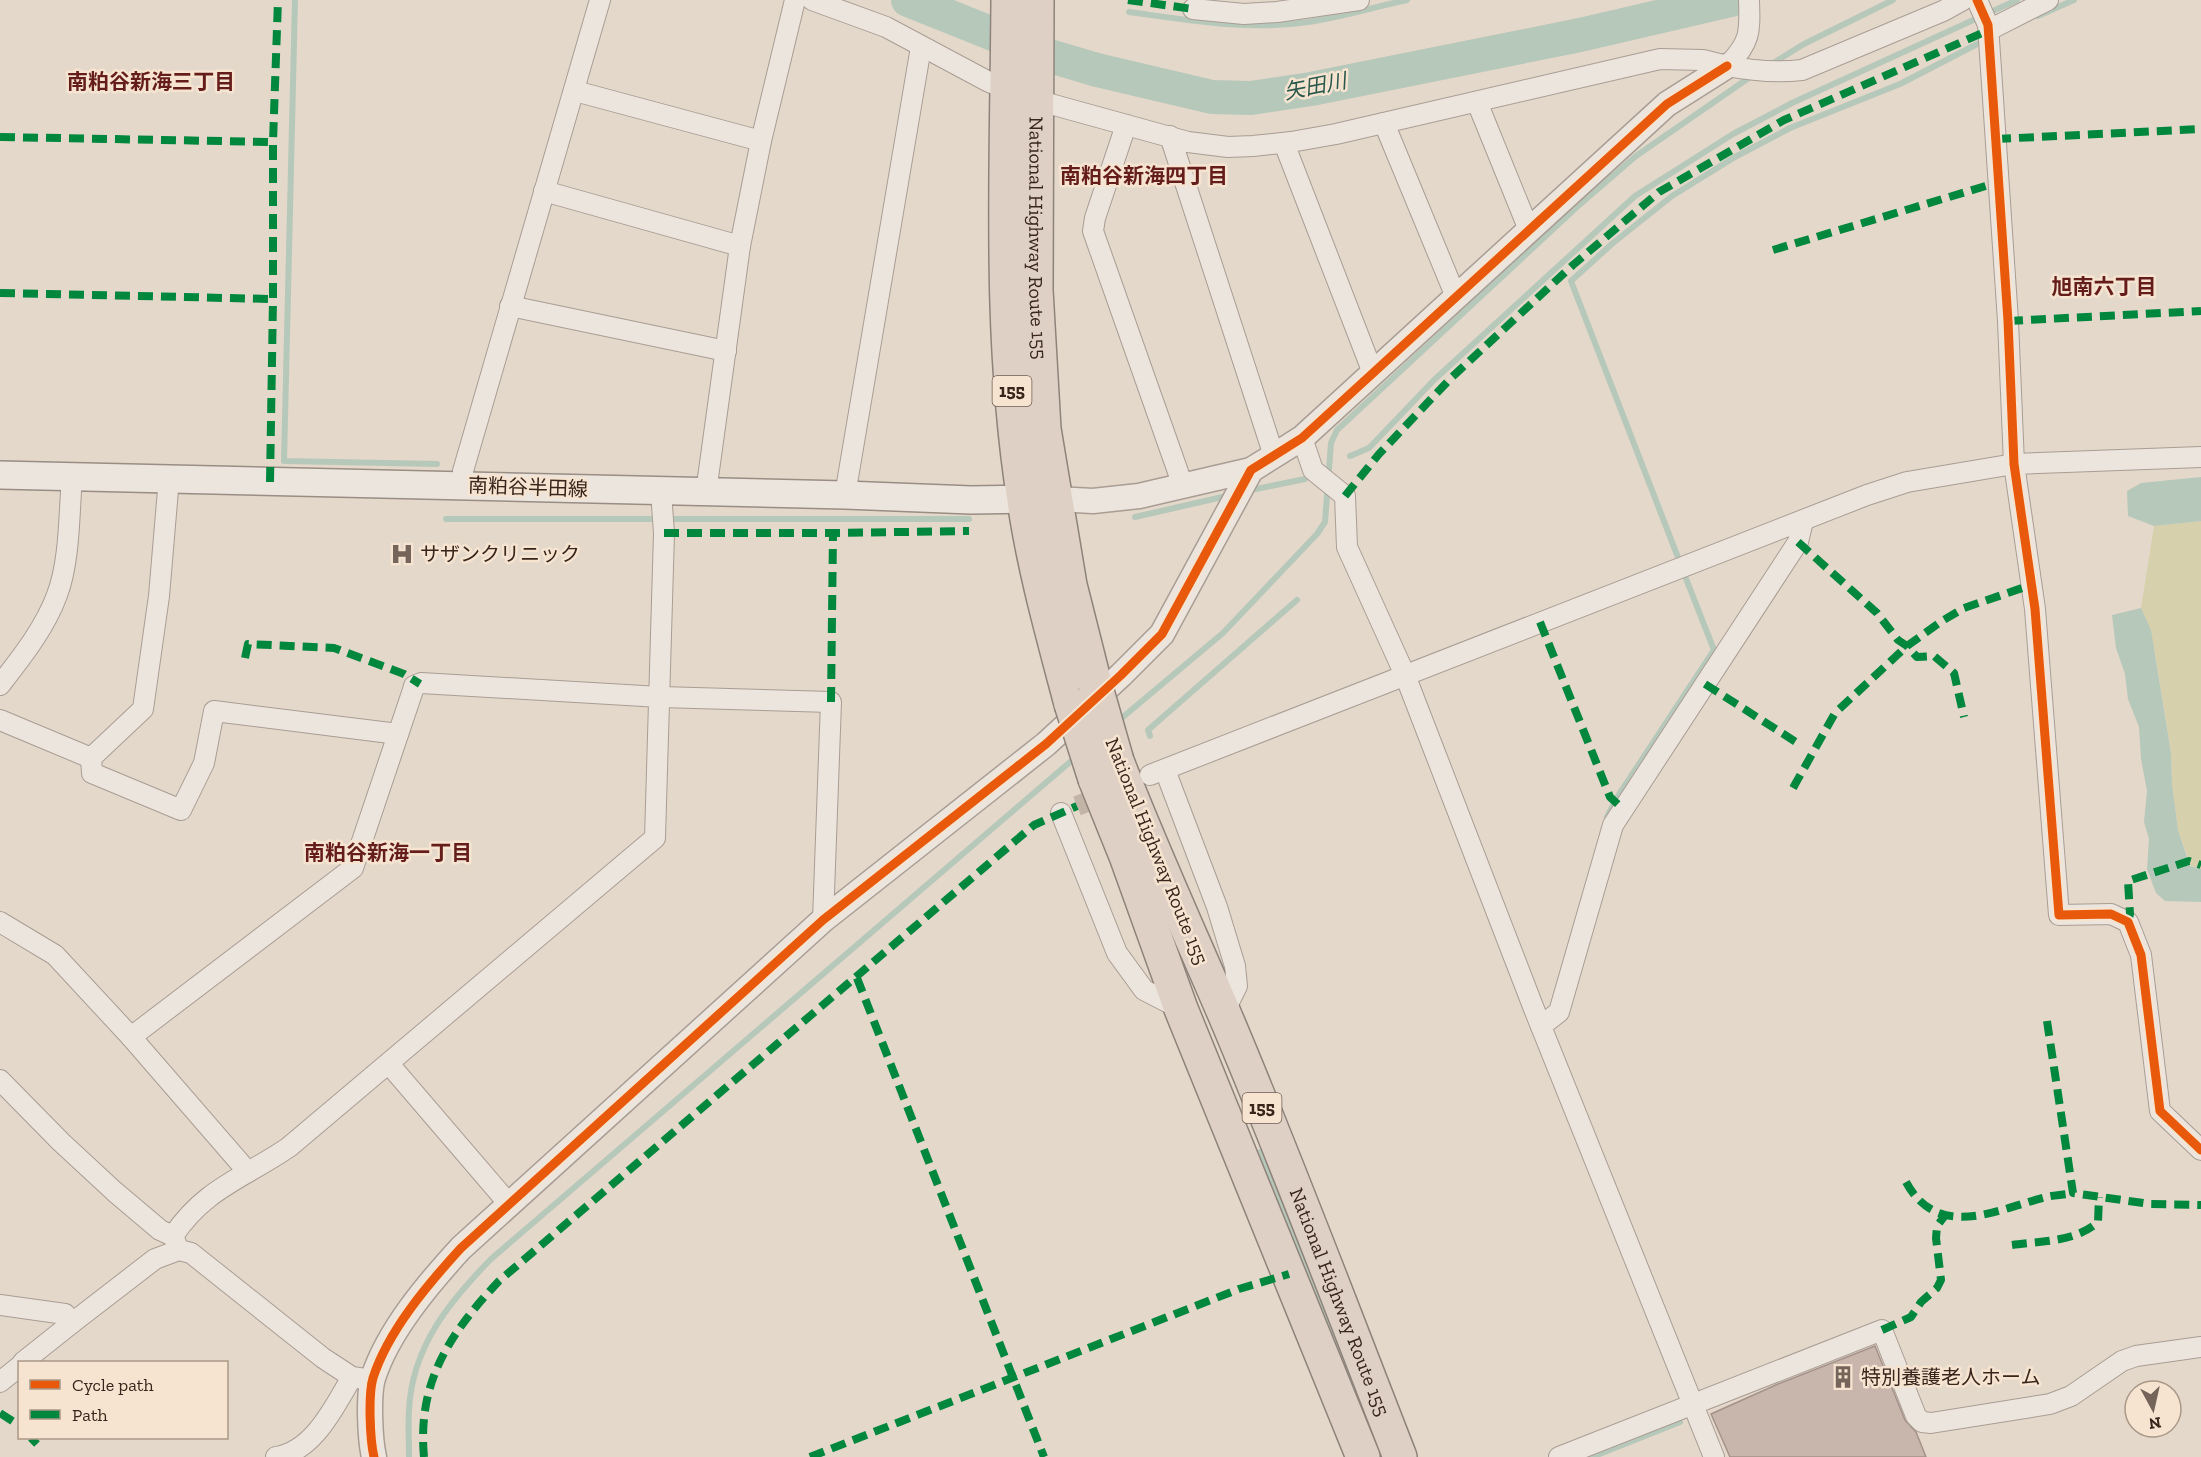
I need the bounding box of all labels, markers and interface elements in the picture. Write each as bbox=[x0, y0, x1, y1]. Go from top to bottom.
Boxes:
water label: 矢田川 bbox=[1282, 67, 1350, 104]
district label: 南粕谷新海三丁目 bbox=[67, 69, 235, 94]
street label: National Highway Route 155 bbox=[1024, 117, 1052, 360]
district label: 南粕谷新海四丁目 bbox=[1060, 163, 1228, 188]
district label: 旭南六丁目 bbox=[2052, 274, 2157, 299]
road number: 155 bbox=[992, 376, 1032, 406]
street label: 南粕谷半田線 bbox=[468, 473, 588, 501]
hospital icon: サザンクリニック bbox=[389, 541, 415, 567]
place label: サザンクリニック bbox=[420, 542, 580, 566]
street label: National Highway Route 155 bbox=[1100, 734, 1214, 968]
district label: 南粕谷新海一丁目 bbox=[304, 840, 472, 865]
road number: 155 bbox=[1242, 1093, 1282, 1123]
street label: National Highway Route 155 bbox=[1284, 1184, 1395, 1419]
legend bbox=[18, 1361, 228, 1439]
building icon: 特別養護老人ホーム bbox=[1830, 1364, 1856, 1390]
place label: 特別養護老人ホーム bbox=[1861, 1365, 2040, 1389]
text: Cycle path bbox=[72, 1374, 154, 1396]
north arrow bbox=[2123, 1379, 2183, 1439]
text: Path bbox=[72, 1404, 108, 1426]
text: N bbox=[2148, 1413, 2162, 1434]

